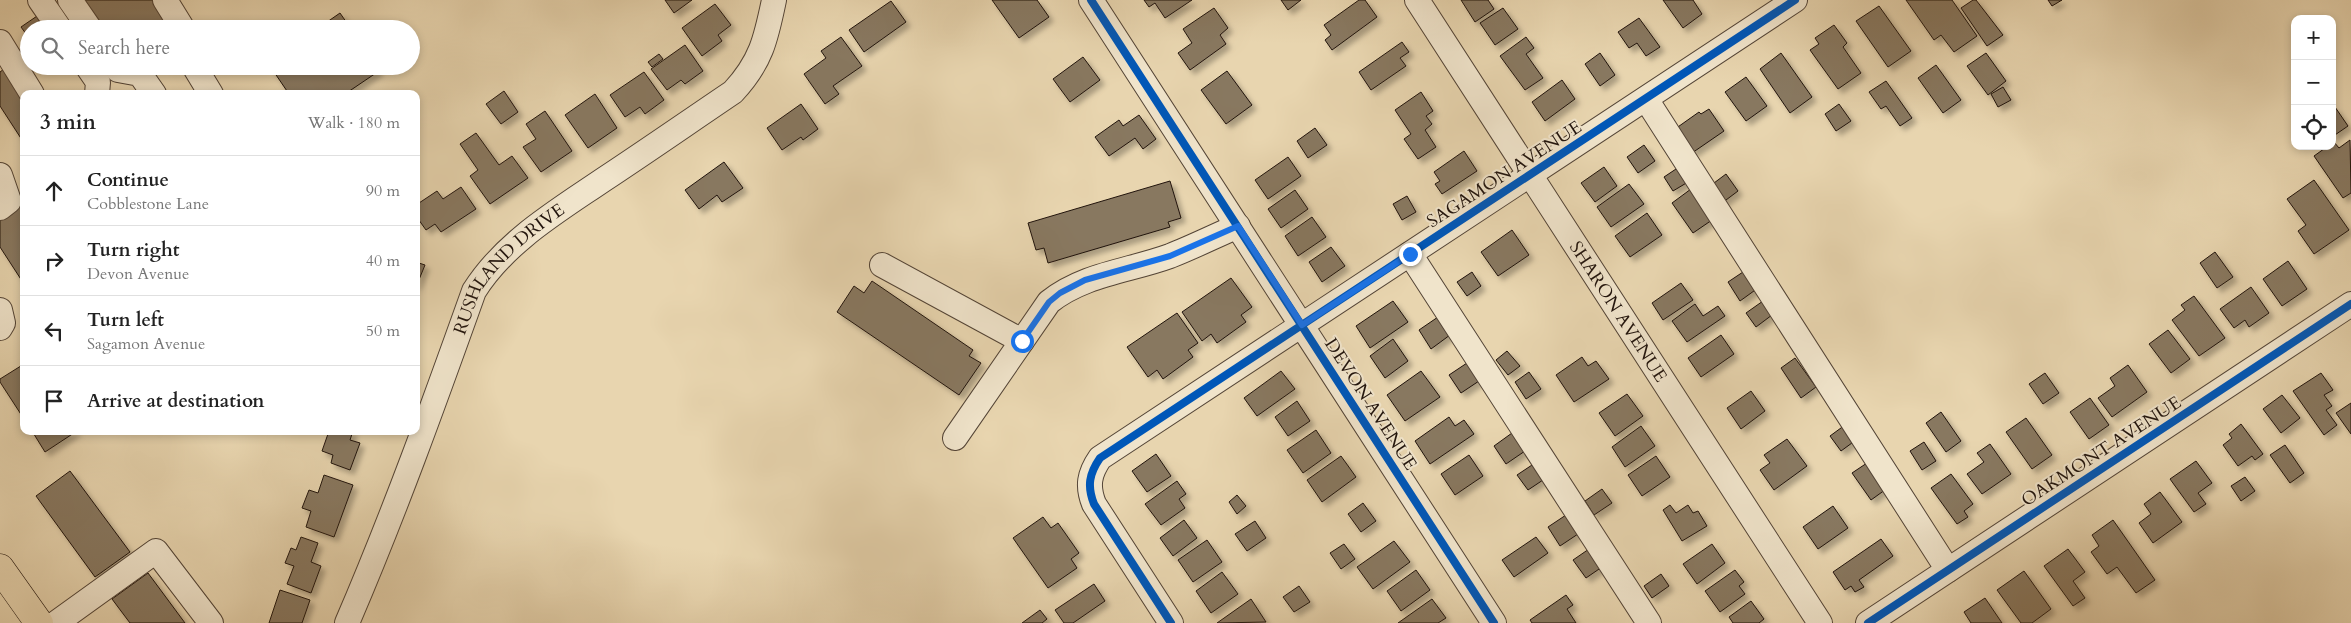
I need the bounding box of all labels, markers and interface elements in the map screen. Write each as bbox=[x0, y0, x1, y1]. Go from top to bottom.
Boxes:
map controls bbox=[2291, 15, 2336, 150]
button: + bbox=[2291, 15, 2336, 60]
search box bbox=[20, 20, 420, 75]
icon: search bbox=[38, 34, 66, 62]
text: Search here bbox=[78, 35, 170, 61]
button: − bbox=[2291, 60, 2336, 105]
button: locate bbox=[2291, 105, 2336, 150]
text: 3 min bbox=[40, 108, 96, 137]
text: Walk · 180 m bbox=[308, 112, 400, 134]
street label: SAGAMON AVENUE bbox=[1422, 115, 1587, 234]
text: Continue bbox=[87, 167, 169, 193]
icon: ahead bbox=[40, 177, 68, 205]
text: 90 m bbox=[366, 180, 400, 202]
text: Cobblestone Lane bbox=[87, 193, 209, 215]
street label: RUSHLAND DRIVE bbox=[447, 198, 570, 338]
street label: SHARON AVENUE bbox=[1563, 236, 1673, 387]
text: Turn right bbox=[87, 237, 179, 263]
route end bbox=[1399, 243, 1422, 266]
icon: right bbox=[40, 247, 68, 275]
text: 40 m bbox=[366, 250, 400, 272]
text: Devon Avenue bbox=[87, 263, 189, 285]
text: Turn left bbox=[87, 307, 164, 333]
icon: left bbox=[40, 317, 68, 345]
text: 50 m bbox=[366, 320, 400, 342]
route start bbox=[1011, 330, 1034, 353]
text: Sagamon Avenue bbox=[87, 333, 205, 355]
street label: DEVON AVENUE bbox=[1318, 333, 1423, 475]
icon: arrive bbox=[40, 387, 68, 415]
text: Arrive at destination bbox=[87, 388, 264, 414]
street label: OAKMONT AVENUE bbox=[2016, 390, 2186, 513]

